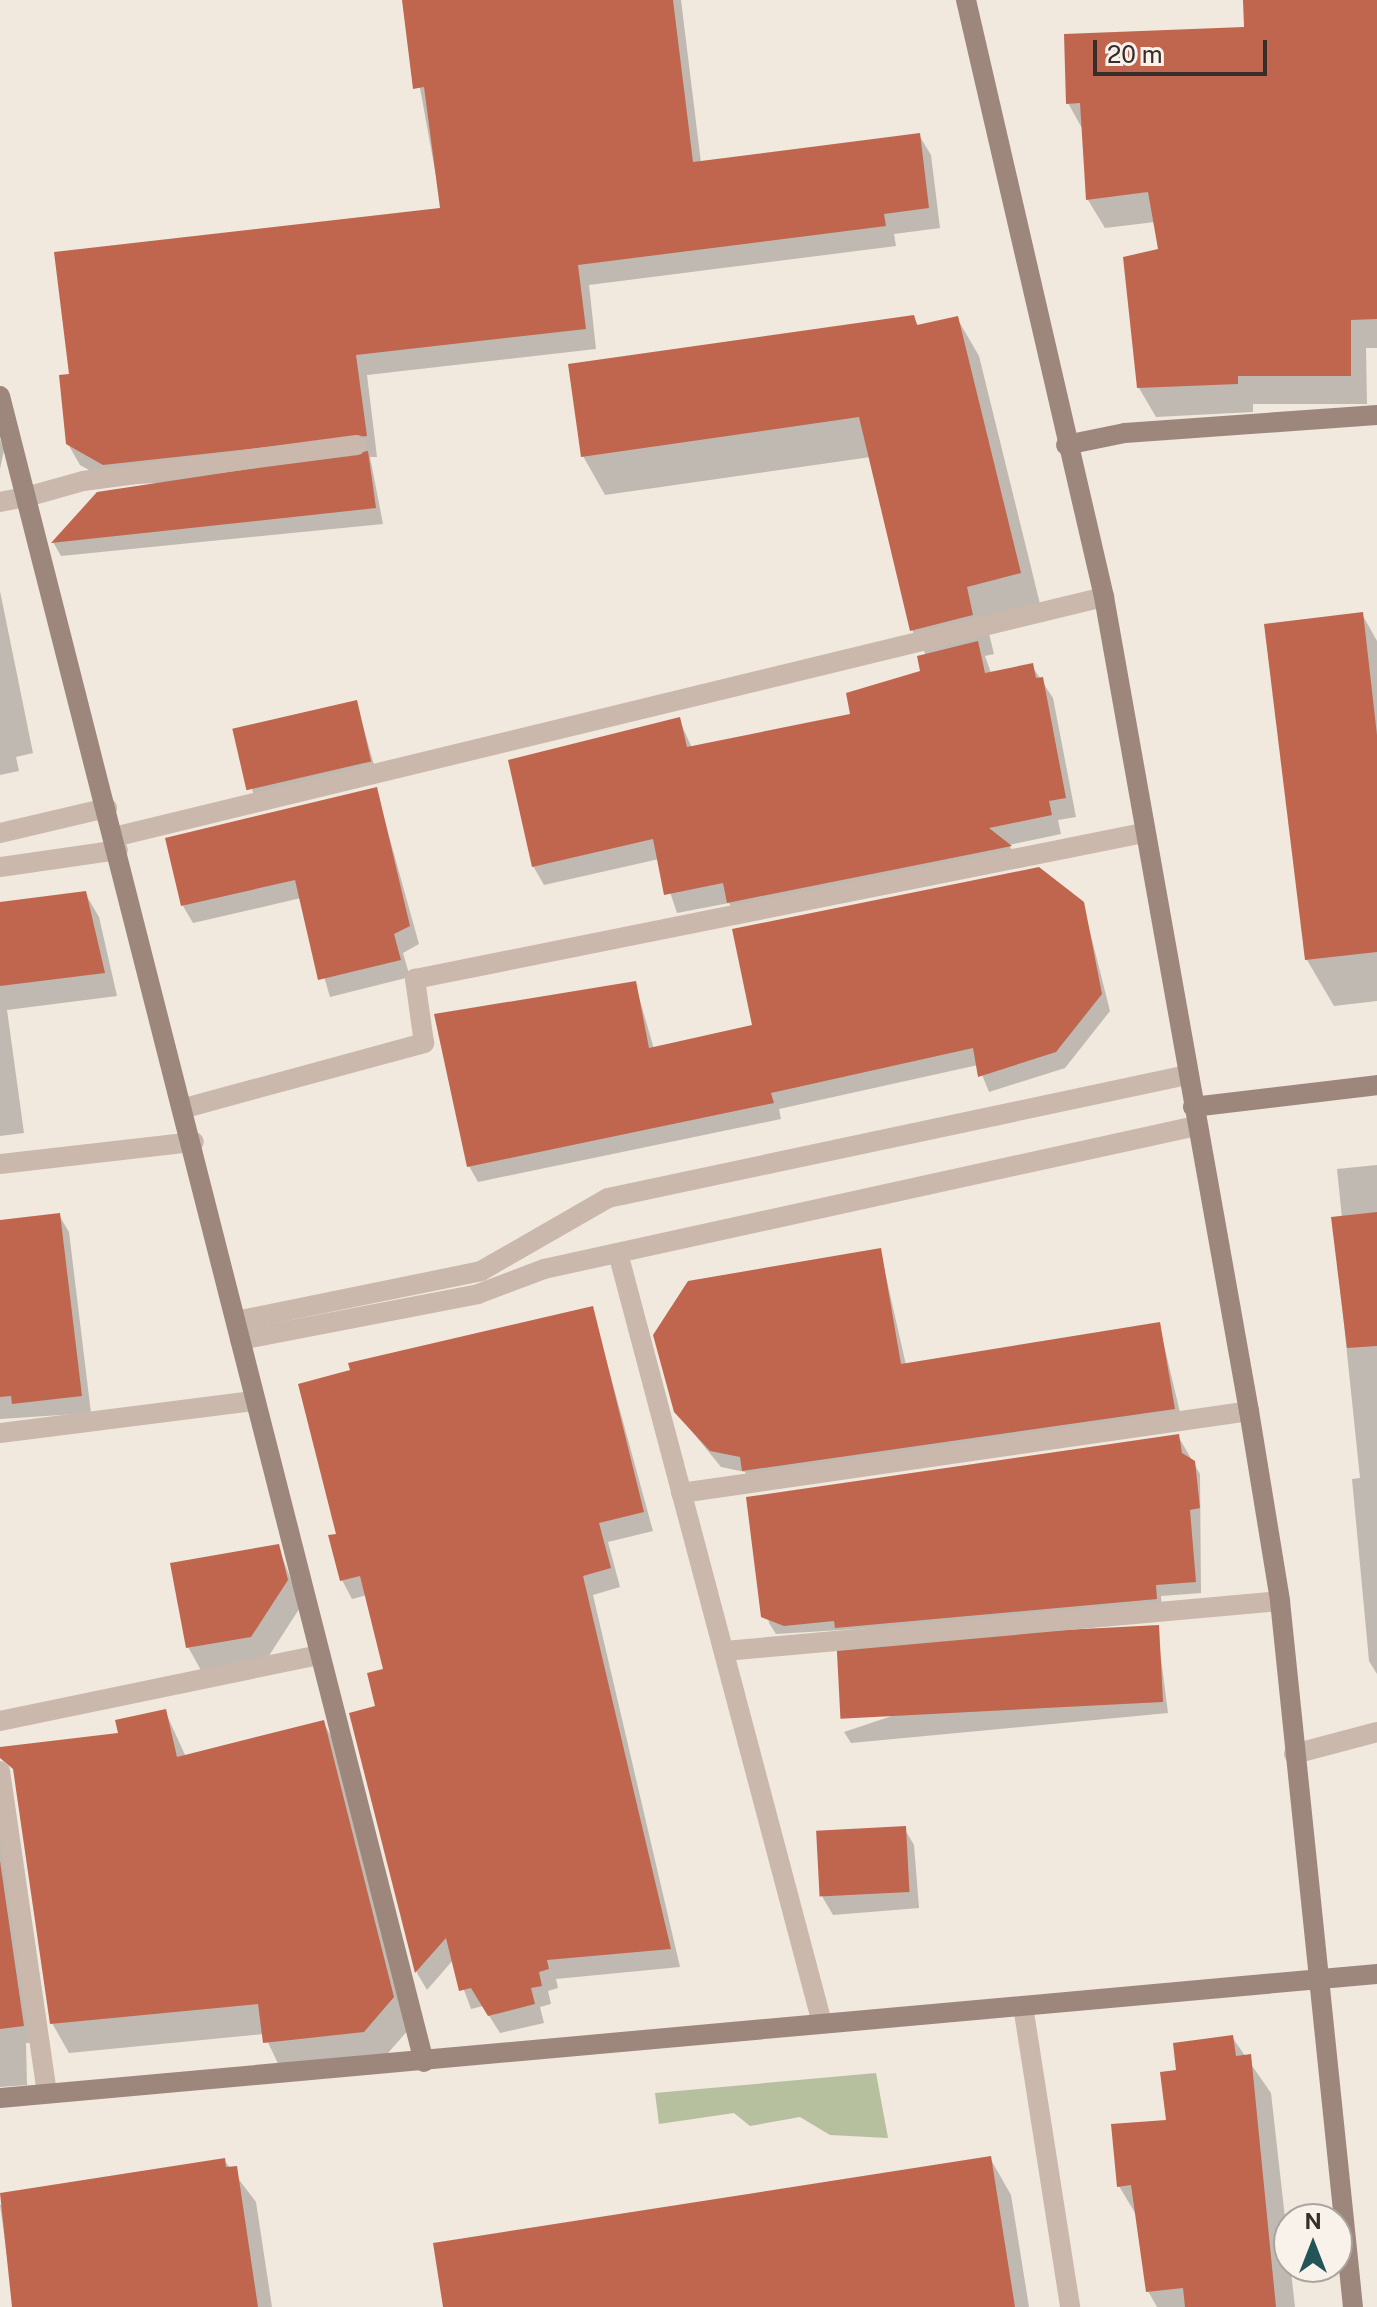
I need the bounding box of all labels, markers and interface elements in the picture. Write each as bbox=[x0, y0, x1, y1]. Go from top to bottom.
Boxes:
scale bar bbox=[1097, 24, 1271, 74]
text: 20 m bbox=[1107, 40, 1163, 68]
north arrow bbox=[1273, 2203, 1353, 2283]
text: N bbox=[1304, 2208, 1322, 2234]

